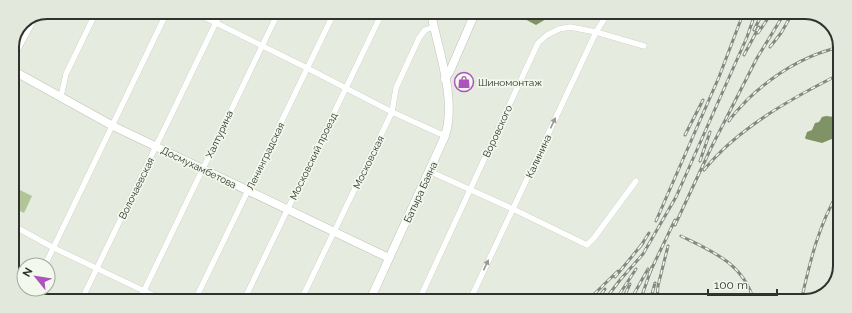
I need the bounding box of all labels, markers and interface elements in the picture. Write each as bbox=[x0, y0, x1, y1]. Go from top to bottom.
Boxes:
shop icon: Шиномонтаж bbox=[453, 71, 475, 93]
place label: Шиномонтаж bbox=[478, 77, 542, 88]
street label: Воровского bbox=[481, 103, 514, 159]
street label: Халтурина bbox=[204, 109, 235, 160]
street label: Московский проезд bbox=[288, 111, 339, 202]
one-way arrow bbox=[550, 117, 556, 129]
street label: Ленинградская bbox=[244, 121, 287, 192]
street label: Калинина bbox=[524, 133, 553, 180]
street label: Московская bbox=[351, 134, 386, 191]
street label: Досмухамбетова bbox=[159, 144, 238, 190]
street label: Волочаевская bbox=[117, 156, 156, 221]
street label: Батыра Баяна bbox=[402, 160, 439, 224]
north arrow bbox=[16, 257, 56, 297]
one-way arrow bbox=[483, 259, 489, 271]
text: N bbox=[20, 265, 36, 279]
scale bar bbox=[708, 271, 777, 297]
text: 100 m bbox=[714, 278, 748, 292]

